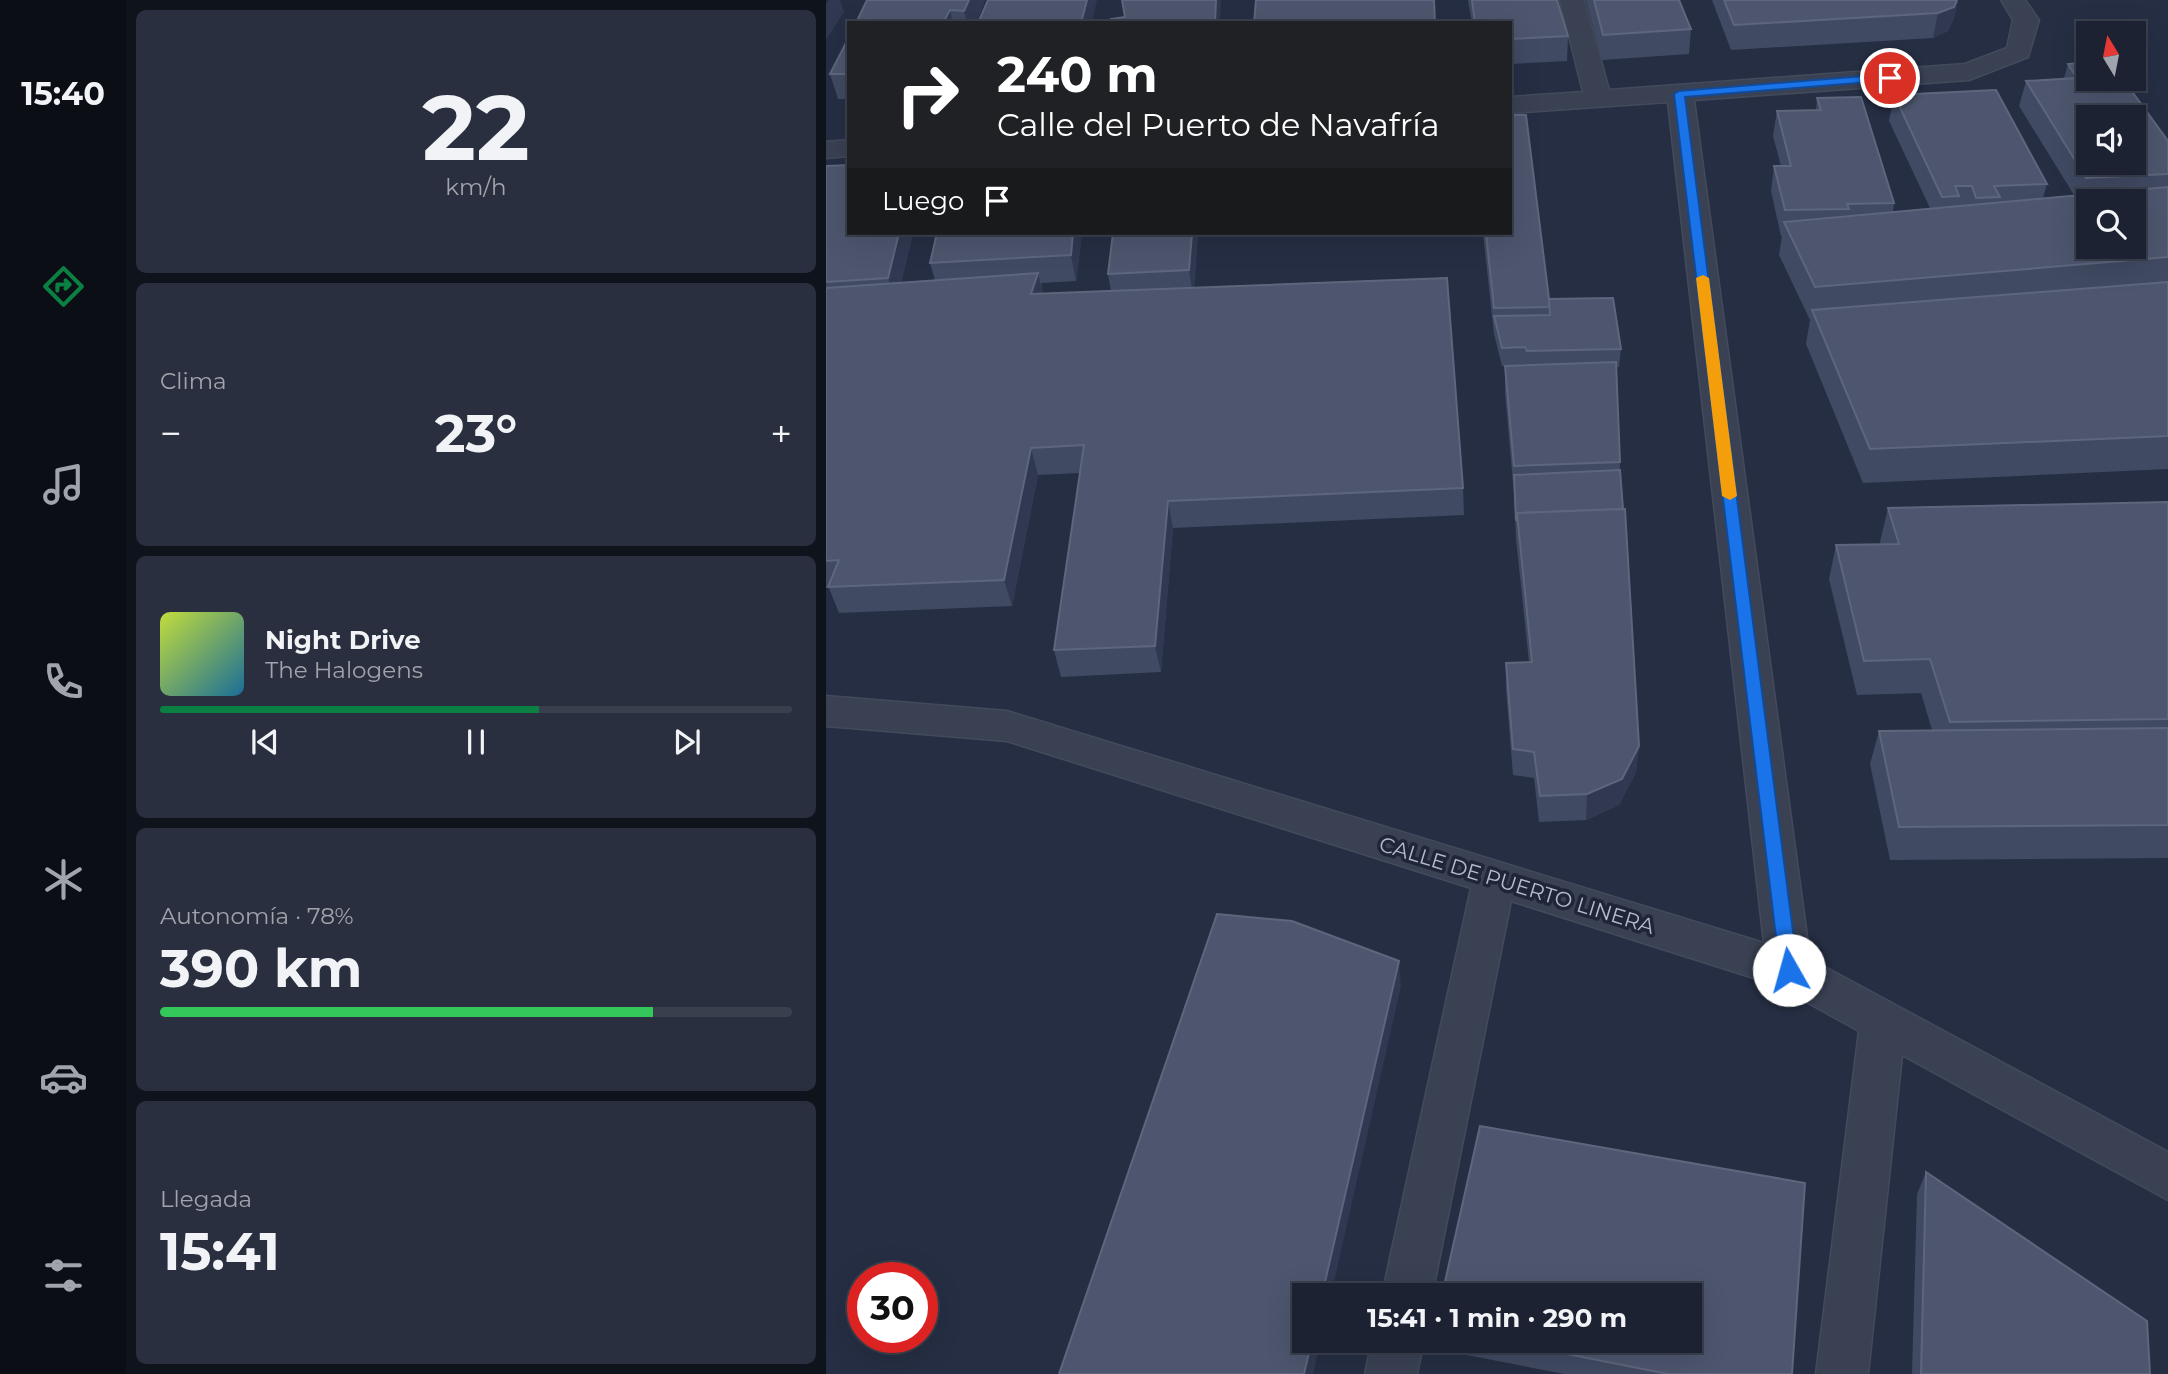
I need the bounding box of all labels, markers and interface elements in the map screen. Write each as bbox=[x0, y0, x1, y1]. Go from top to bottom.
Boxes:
north arrow bbox=[2076, 21, 2146, 91]
map controls bbox=[2076, 21, 2146, 259]
text: 240 m bbox=[997, 45, 1158, 104]
pin bbox=[1860, 48, 1920, 108]
icon: right bbox=[882, 49, 973, 140]
icon: arrive bbox=[1871, 59, 1909, 97]
text: 22 bbox=[422, 72, 530, 183]
text: 15:40 bbox=[21, 74, 105, 113]
text: Calle del Puerto de Navafría bbox=[997, 105, 1440, 144]
button: sound bbox=[2076, 105, 2146, 175]
text: km/h bbox=[445, 173, 507, 201]
icon: arrive bbox=[978, 182, 1016, 220]
text: Luego bbox=[882, 185, 964, 217]
button: search bbox=[2076, 189, 2146, 259]
icon: directions bbox=[39, 262, 88, 311]
text: Clima bbox=[160, 367, 227, 395]
text: 23° bbox=[435, 402, 517, 465]
text: − bbox=[160, 410, 182, 457]
text: + bbox=[770, 410, 792, 457]
icon: music bbox=[39, 460, 88, 509]
text: Night Drive bbox=[265, 624, 421, 656]
text: The Halogens bbox=[265, 656, 423, 684]
icon: phone bbox=[39, 657, 88, 706]
icon: previous bbox=[246, 723, 284, 761]
icon: pause bbox=[457, 723, 495, 761]
icon: next bbox=[668, 723, 706, 761]
street label: CALLE DE PUERTO LINERA bbox=[1376, 831, 1659, 939]
icon: climate bbox=[39, 855, 88, 904]
text: Autonomía · 78% bbox=[160, 902, 354, 930]
position arrow bbox=[1752, 933, 1826, 1007]
text: 390 km bbox=[160, 937, 362, 1000]
icon: car bbox=[39, 1053, 88, 1102]
text: Llegada bbox=[160, 1185, 252, 1213]
text: 15:41 bbox=[160, 1220, 280, 1283]
icon: filters bbox=[39, 1251, 88, 1300]
speed limit sign: 30 bbox=[847, 1262, 938, 1353]
text: 15:41 · 1 min · 290 m bbox=[1367, 1302, 1627, 1334]

